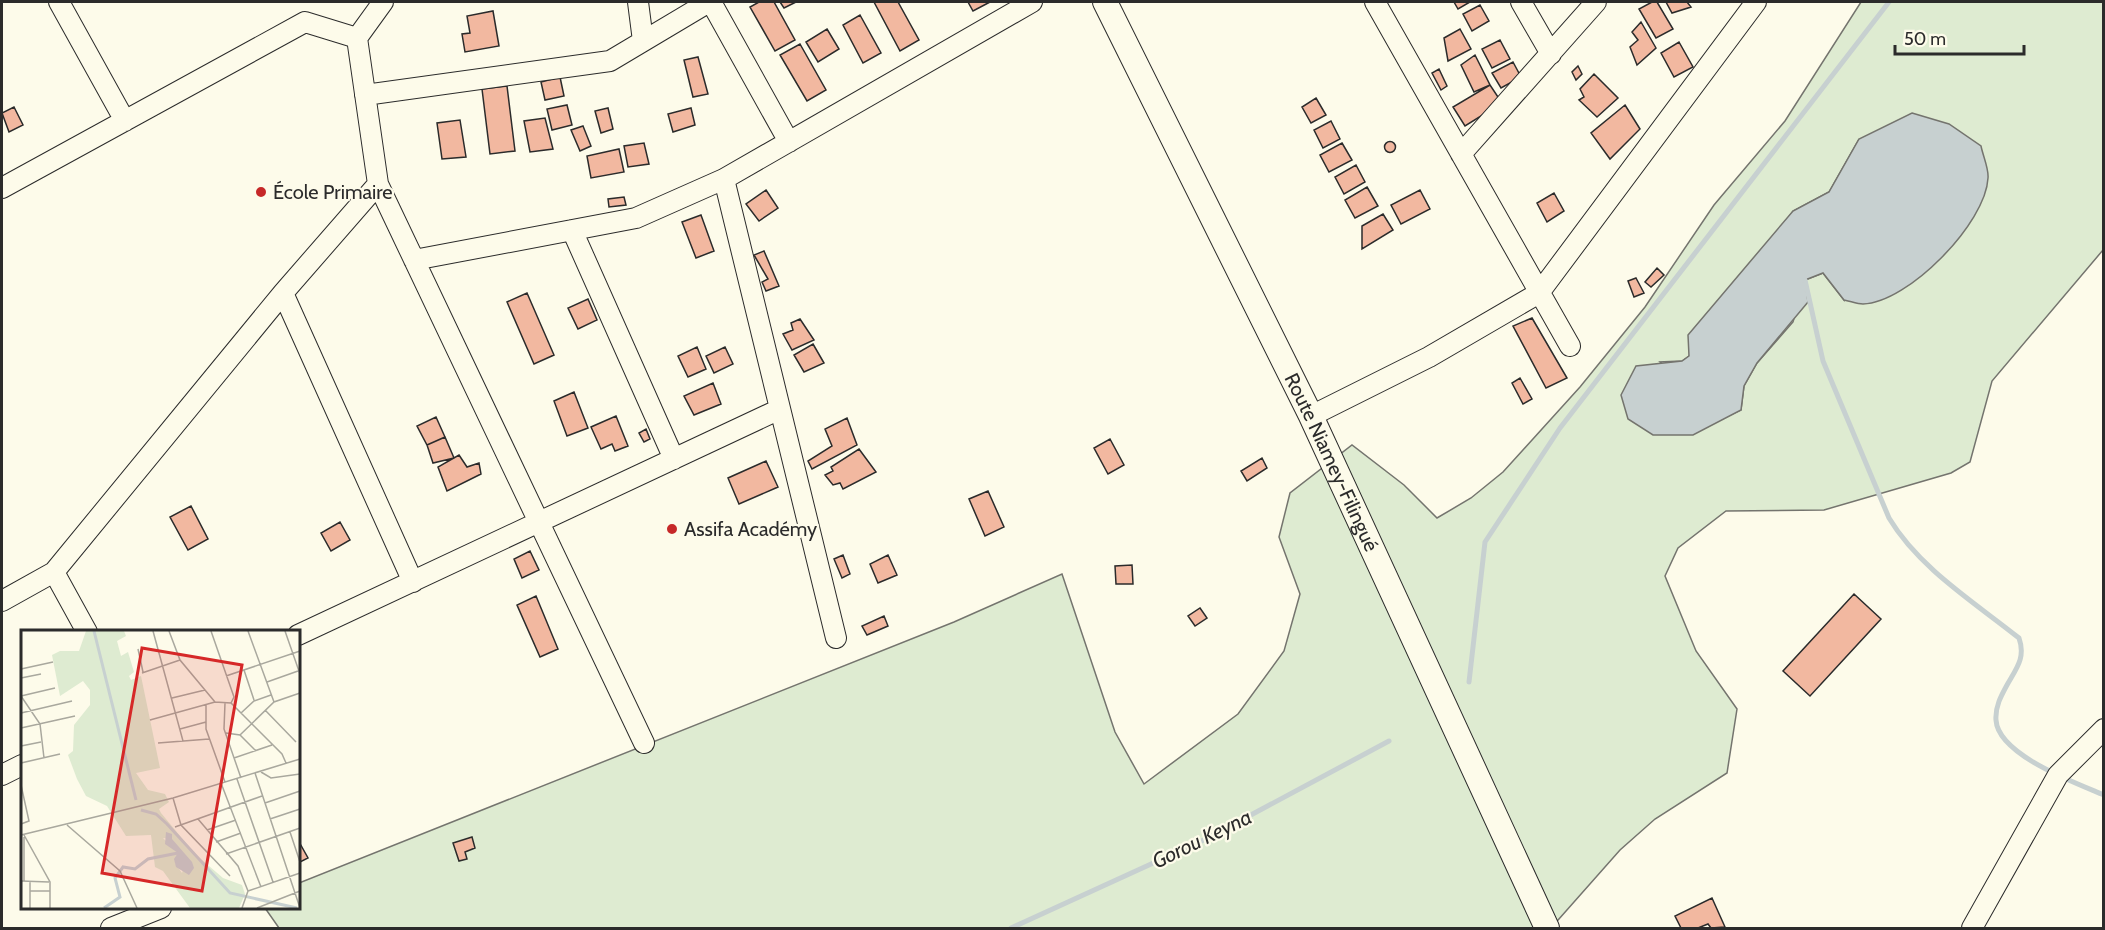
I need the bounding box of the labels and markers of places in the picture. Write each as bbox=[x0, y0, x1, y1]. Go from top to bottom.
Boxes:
place label: École Primaire bbox=[273, 180, 393, 204]
marker: École Primaire bbox=[254, 185, 268, 199]
place label: Assifa Académy bbox=[684, 517, 817, 541]
marker: Assifa Académy bbox=[665, 522, 679, 536]

